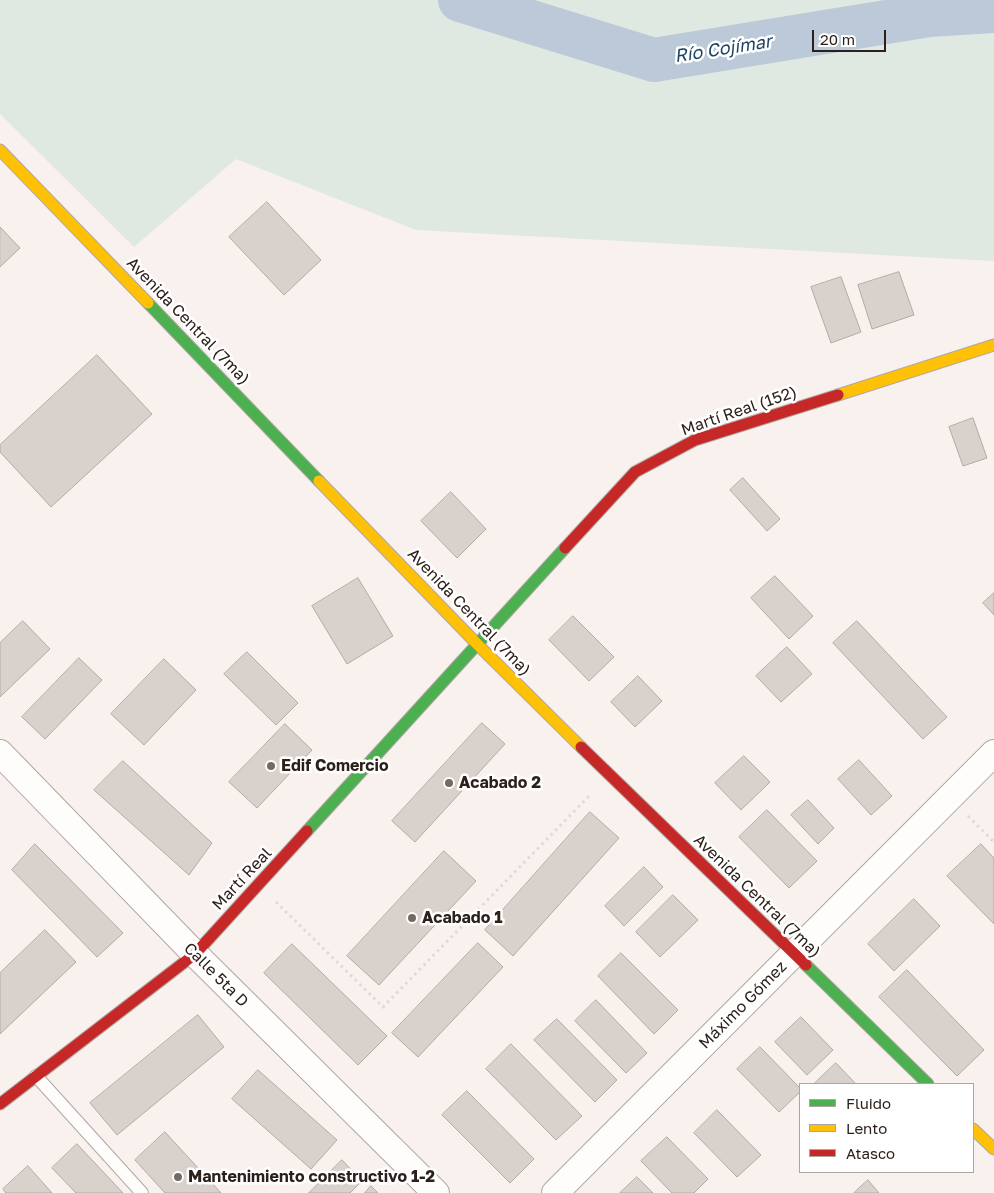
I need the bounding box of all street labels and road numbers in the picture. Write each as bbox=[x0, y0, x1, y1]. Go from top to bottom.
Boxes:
street label: Avenida Central (7ma) bbox=[122, 254, 254, 388]
street label: Martí Real (152) bbox=[679, 382, 799, 440]
street label: Avenida Central (7ma) bbox=[403, 545, 535, 679]
street label: Avenida Central (7ma) bbox=[690, 830, 824, 962]
street label: Martí Real bbox=[208, 844, 276, 914]
street label: Calle 5ta D bbox=[180, 939, 252, 1011]
street label: Máximo Gómez bbox=[695, 957, 791, 1053]

